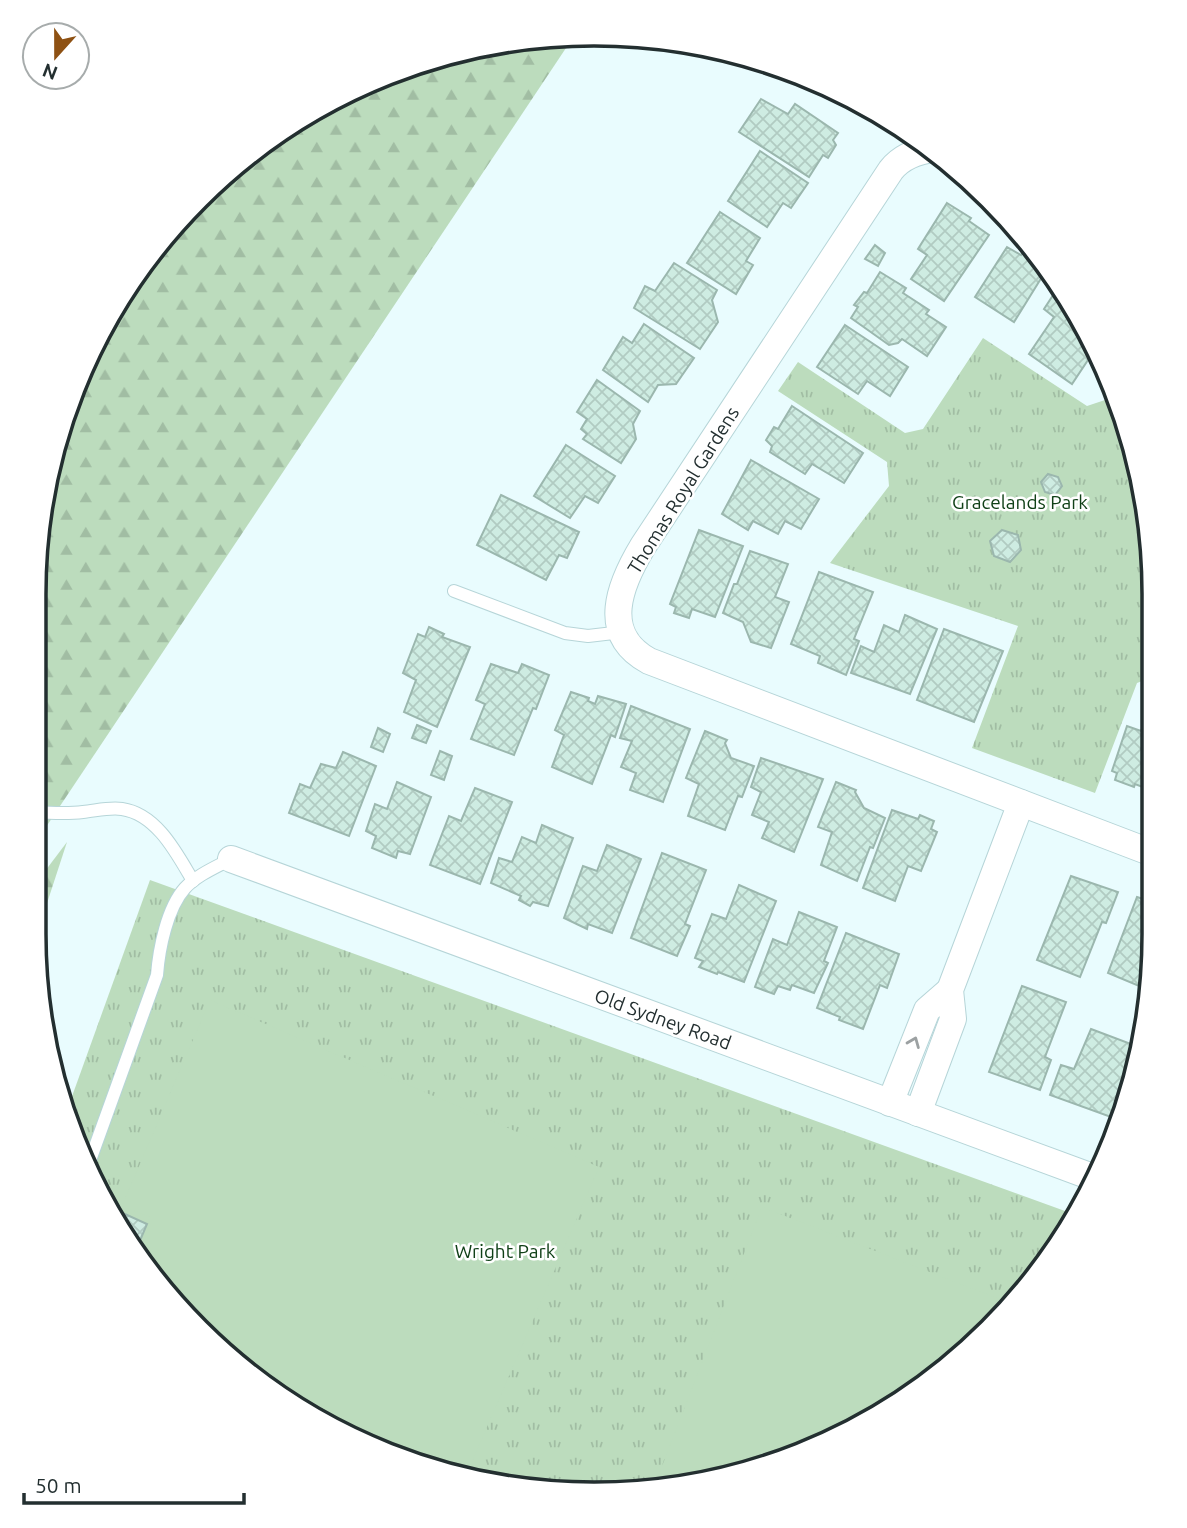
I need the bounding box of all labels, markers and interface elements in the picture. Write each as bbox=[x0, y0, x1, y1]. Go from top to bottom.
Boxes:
north arrow bbox=[21, 21, 91, 91]
text: N bbox=[39, 59, 60, 85]
street label: Thomas Royal Gardens bbox=[623, 402, 743, 578]
park label: Gracelands Park bbox=[952, 491, 1088, 513]
street label: Old Sydney Road bbox=[592, 984, 734, 1054]
one-way arrow bbox=[905, 1037, 919, 1049]
park label: Wright Park bbox=[455, 1240, 556, 1262]
scale bar bbox=[24, 1462, 245, 1506]
text: 50 m bbox=[35, 1473, 82, 1497]

